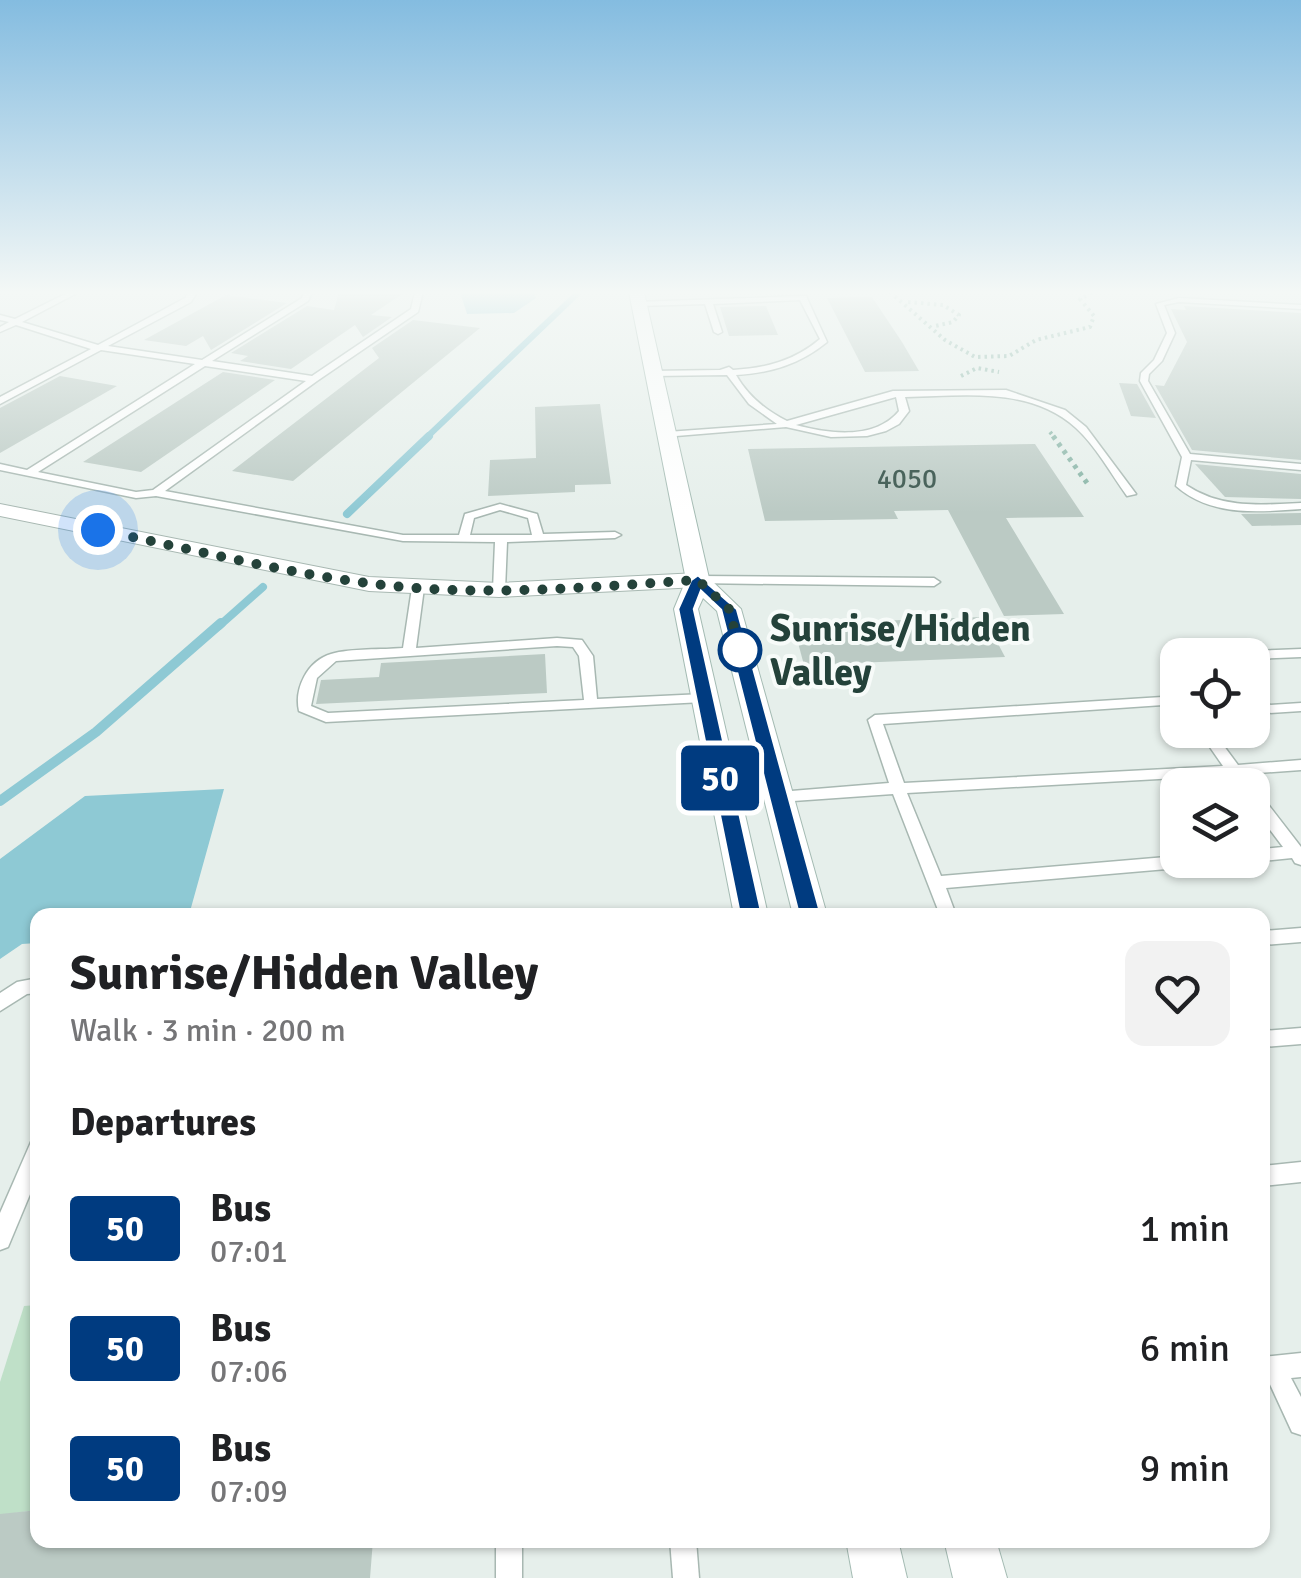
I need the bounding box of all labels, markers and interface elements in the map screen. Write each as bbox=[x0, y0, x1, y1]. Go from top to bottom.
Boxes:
house number: 4050 bbox=[877, 462, 937, 496]
your location bbox=[73, 505, 123, 555]
place label: Sunrise/Hidden Valley bbox=[770, 605, 1031, 696]
marker: Sunrise/Hidden Valley bbox=[719, 629, 761, 671]
map controls bbox=[1160, 638, 1270, 878]
button: locate bbox=[1160, 638, 1270, 748]
line badge: 50 bbox=[675, 746, 765, 810]
text: 50 bbox=[701, 757, 739, 800]
button: layers bbox=[1160, 768, 1270, 878]
button: heart bbox=[1125, 941, 1230, 1046]
text: Sunrise/Hidden Valley bbox=[70, 944, 538, 1003]
text: Walk · 3 min · 200 m bbox=[70, 1011, 346, 1050]
text: Departures bbox=[70, 1099, 256, 1146]
text: Bus bbox=[210, 1185, 271, 1232]
text: 1 min bbox=[1140, 1205, 1230, 1252]
text: 50 bbox=[106, 1207, 144, 1250]
text: 07:01 bbox=[210, 1232, 288, 1271]
text: Bus bbox=[210, 1305, 271, 1352]
text: 6 min bbox=[1140, 1325, 1230, 1372]
text: 50 bbox=[106, 1327, 144, 1370]
text: 07:06 bbox=[210, 1352, 288, 1391]
text: Bus bbox=[210, 1425, 271, 1472]
text: 9 min bbox=[1140, 1445, 1230, 1492]
text: 50 bbox=[106, 1447, 144, 1490]
text: 07:09 bbox=[210, 1472, 288, 1511]

